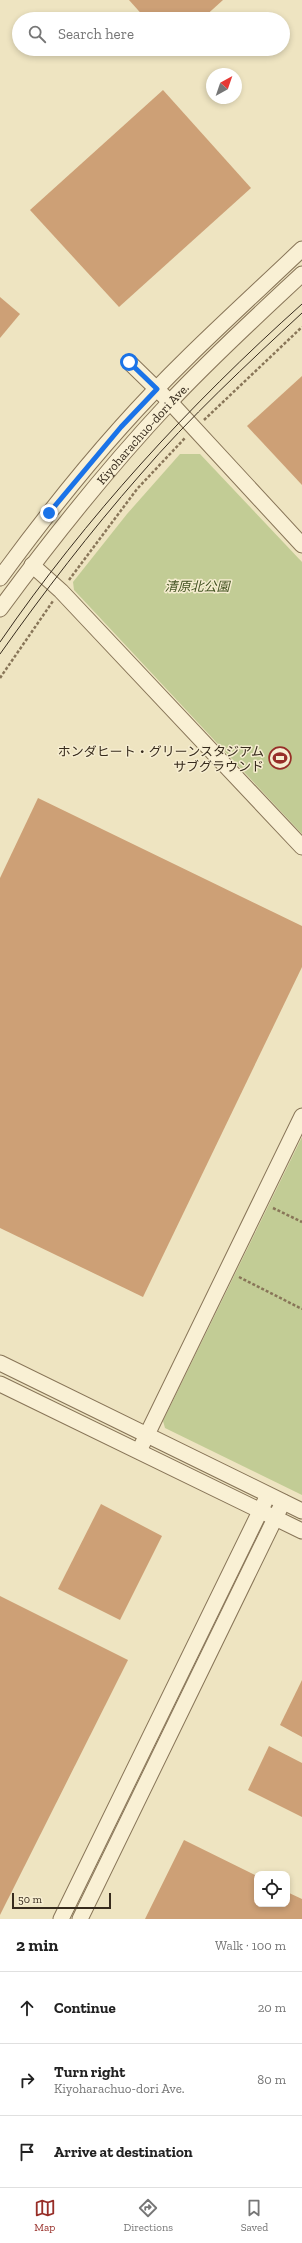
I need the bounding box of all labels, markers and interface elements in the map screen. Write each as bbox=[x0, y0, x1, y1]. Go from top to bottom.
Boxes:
search box bbox=[12, 12, 290, 56]
icon: search bbox=[26, 23, 48, 45]
text: Search here bbox=[58, 25, 134, 43]
north arrow bbox=[206, 68, 242, 104]
route start bbox=[120, 353, 138, 371]
street label: Kiyoharachuo-dori Ave. bbox=[93, 380, 191, 487]
route end bbox=[40, 504, 58, 522]
park label: 清原北公園 bbox=[164, 579, 231, 594]
place label: ホンダヒート・グリーンスタジアム サブグラウンド bbox=[58, 744, 264, 774]
sports icon: ホンダヒート・グリーンスタジアム サブグラウンド bbox=[267, 745, 293, 771]
map controls bbox=[254, 1871, 290, 1907]
button: locate bbox=[254, 1871, 290, 1907]
scale bar bbox=[12, 1891, 111, 1910]
text: 50 m bbox=[18, 1893, 42, 1906]
text: 2 min bbox=[16, 1935, 58, 1955]
text: Walk · 100 m bbox=[215, 1938, 286, 1953]
icon: ahead bbox=[16, 1997, 38, 2019]
text: Continue bbox=[54, 1999, 116, 2017]
text: 20 m bbox=[258, 2000, 286, 2015]
text: Turn right bbox=[54, 2063, 125, 2081]
icon: right bbox=[16, 2069, 38, 2091]
text: 80 m bbox=[257, 2072, 286, 2087]
text: Kiyoharachuo-dori Ave. bbox=[54, 2081, 185, 2096]
icon: arrive bbox=[16, 2141, 38, 2163]
text: Arrive at destination bbox=[54, 2143, 193, 2161]
tab: Map bbox=[34, 2197, 56, 2234]
tab: Directions bbox=[123, 2197, 173, 2234]
tab: Saved bbox=[241, 2197, 268, 2234]

